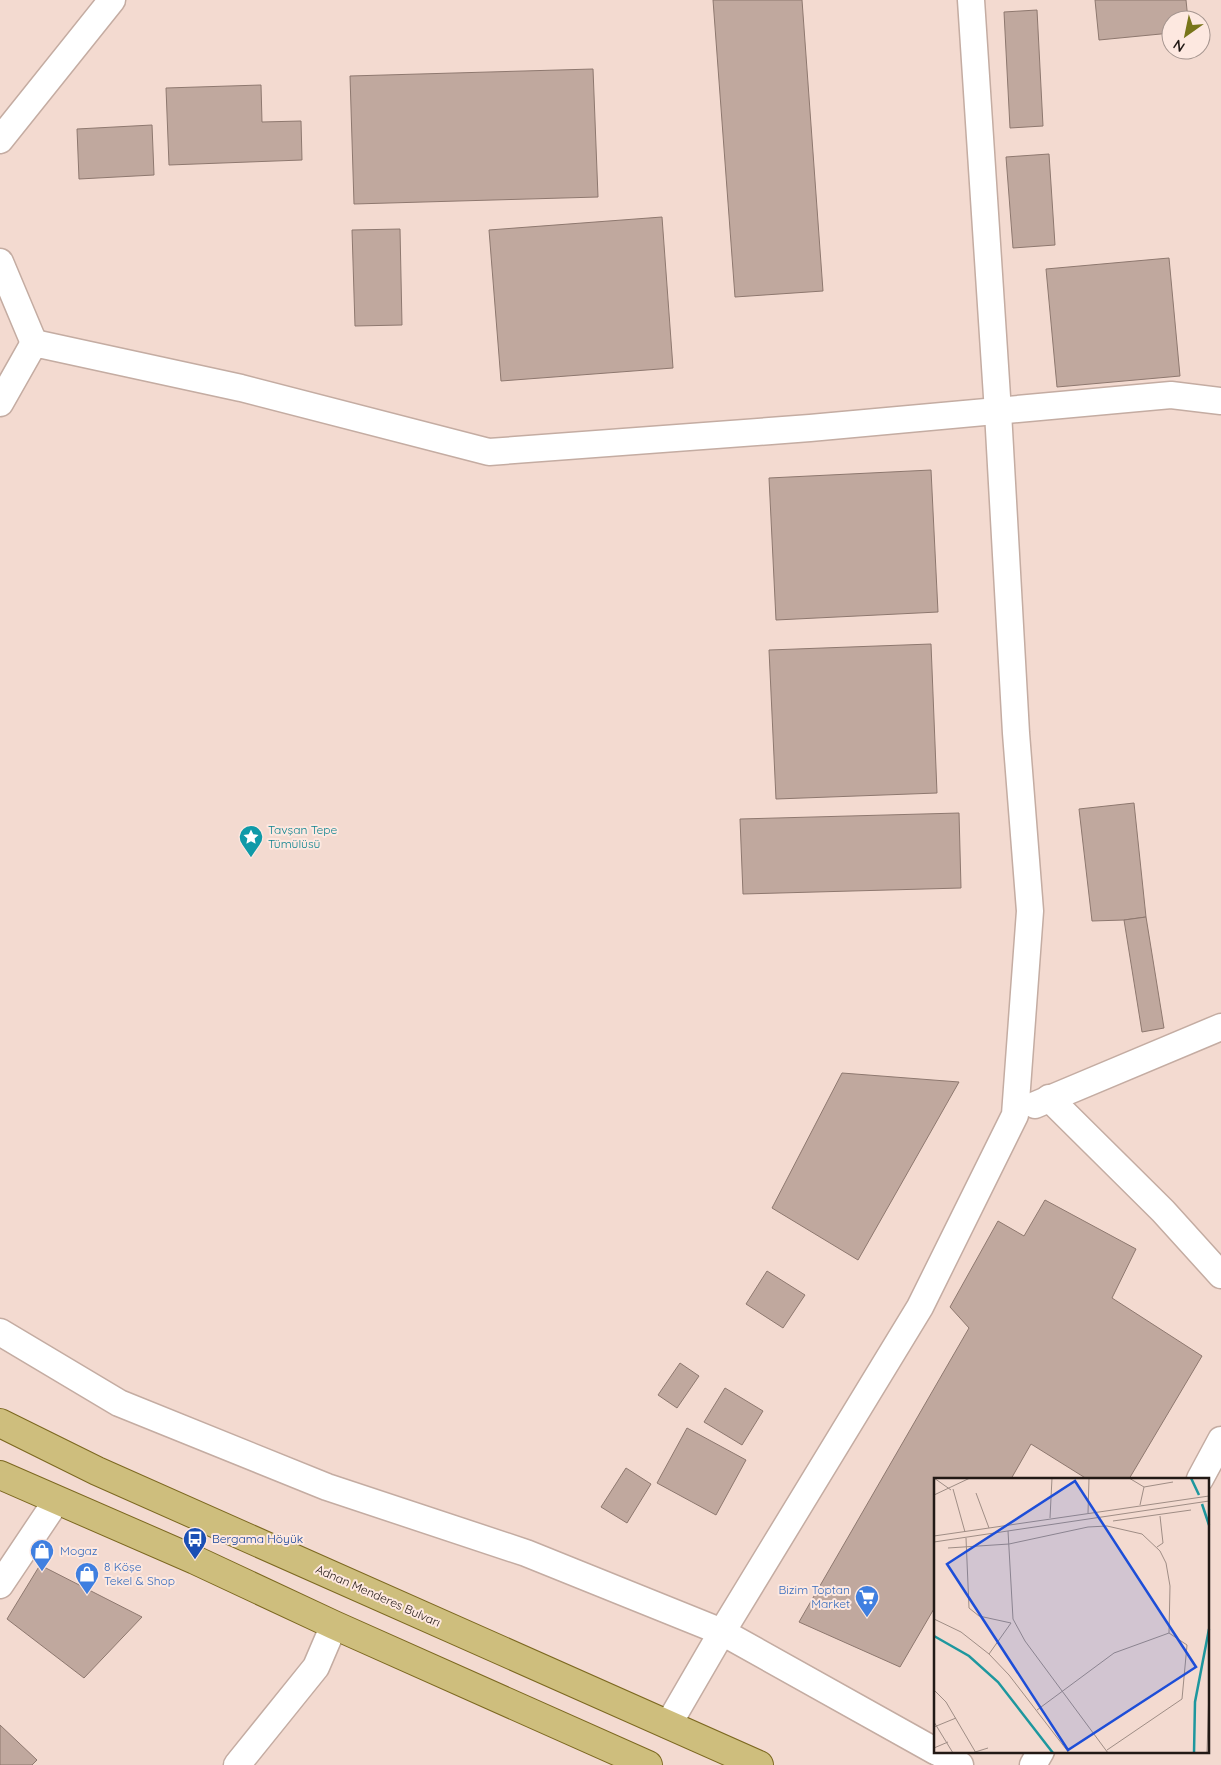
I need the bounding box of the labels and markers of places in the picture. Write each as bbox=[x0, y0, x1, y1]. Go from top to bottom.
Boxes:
place label: Tavşan Tepe Tümülüsü bbox=[268, 822, 337, 851]
place icon: Tavşan Tepe Tümülüsü bbox=[238, 824, 264, 858]
bus stop icon: Bergama Höyük bbox=[182, 1526, 208, 1560]
place label: Bergama Höyük bbox=[212, 1531, 303, 1546]
shop icon: Mogaz bbox=[29, 1538, 55, 1572]
place label: Mogaz bbox=[60, 1543, 98, 1558]
place label: 8 Köşe Tekel & Shop bbox=[104, 1559, 175, 1588]
shop icon: 8 Köşe Tekel & Shop bbox=[74, 1561, 100, 1595]
place label: Bizim Toptan Market bbox=[778, 1582, 850, 1611]
supermarket icon: Bizim Toptan Market bbox=[854, 1584, 880, 1618]

